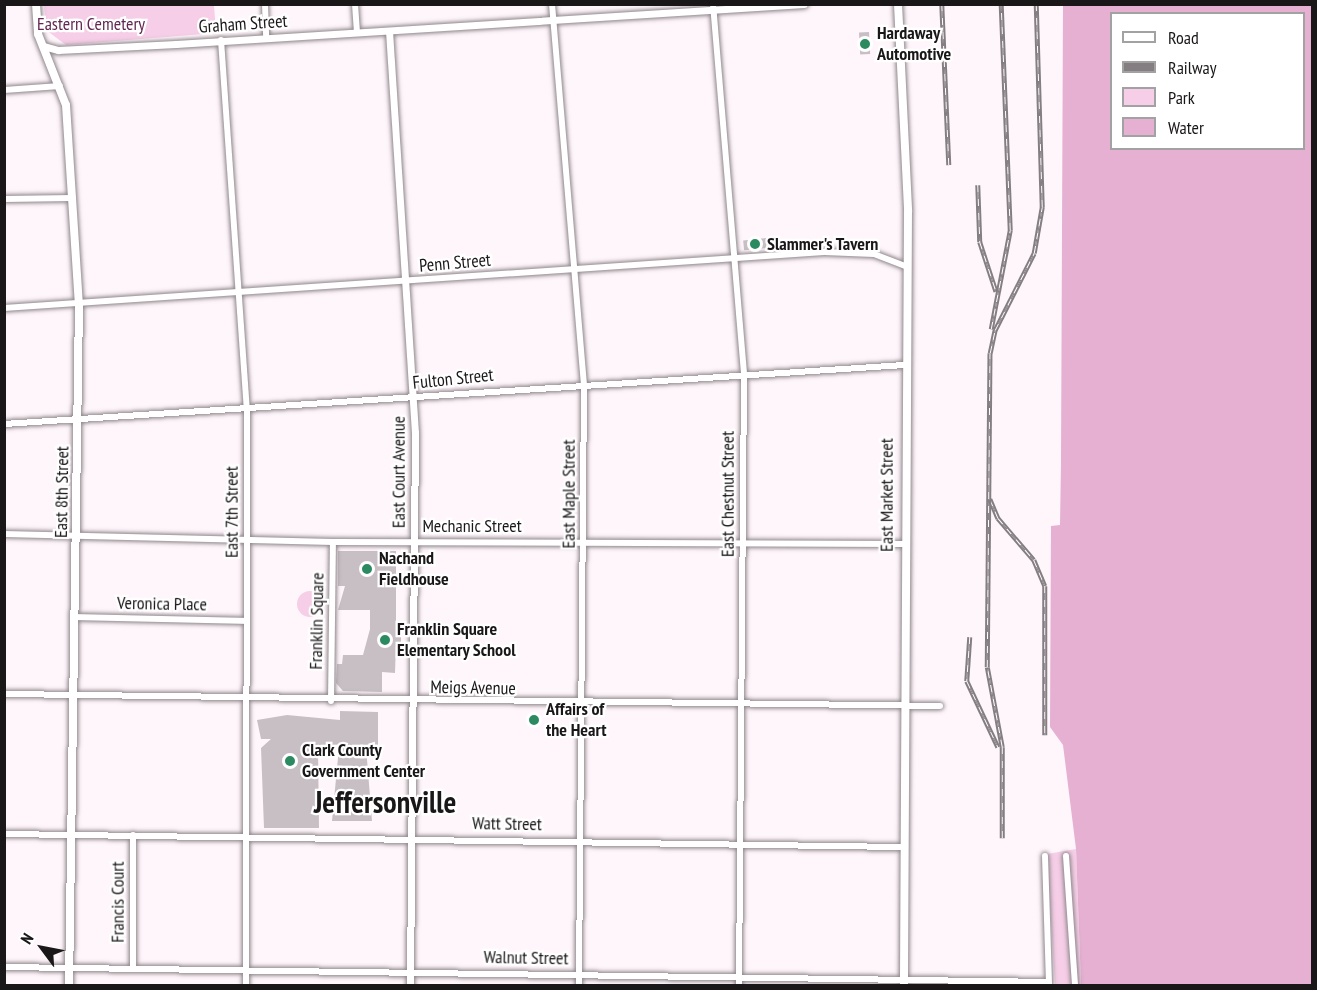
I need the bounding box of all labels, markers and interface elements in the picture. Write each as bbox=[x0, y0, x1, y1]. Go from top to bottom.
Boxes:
street label: Graham Street bbox=[198, 10, 288, 38]
legend bbox=[1110, 12, 1305, 150]
park label: Eastern Cemetery bbox=[37, 13, 145, 35]
place label: Hardaway Automotive bbox=[877, 23, 951, 66]
text: Road bbox=[1168, 26, 1199, 49]
marker: Hardaway Automotive bbox=[858, 37, 872, 51]
text: Railway bbox=[1168, 56, 1217, 79]
text: Park bbox=[1168, 86, 1195, 109]
text: Water bbox=[1168, 116, 1204, 139]
place label: Slammer's Tavern bbox=[767, 233, 879, 255]
marker: Slammer's Tavern bbox=[748, 237, 762, 251]
street label: Penn Street bbox=[418, 249, 492, 277]
street label: Fulton Street bbox=[412, 364, 494, 394]
street label: East Court Avenue bbox=[388, 416, 410, 528]
street label: East Chestnut Street bbox=[717, 431, 739, 557]
street label: East Market Street bbox=[876, 438, 898, 552]
street label: East Maple Street bbox=[558, 440, 580, 548]
street label: East 8th Street bbox=[50, 446, 74, 538]
street label: East 7th Street bbox=[221, 466, 243, 558]
street label: Mechanic Street bbox=[422, 515, 522, 537]
place label: Nachand Fieldhouse bbox=[379, 548, 449, 590]
marker: Nachand Fieldhouse bbox=[360, 562, 374, 576]
street label: Franklin Square bbox=[305, 572, 329, 670]
street label: Veronica Place bbox=[117, 592, 207, 616]
place label: Franklin Square Elementary School bbox=[397, 619, 516, 662]
marker: Franklin Square Elementary School bbox=[378, 633, 392, 647]
street label: Meigs Avenue bbox=[430, 676, 516, 700]
place label: Affairs of the Heart bbox=[546, 699, 606, 742]
marker: Affairs of the Heart bbox=[527, 713, 541, 727]
place label: Clark County Government Center bbox=[302, 740, 425, 783]
marker: Clark County Government Center bbox=[283, 754, 297, 768]
district label: Jeffersonville bbox=[314, 784, 456, 820]
street label: Watt Street bbox=[472, 813, 542, 835]
street label: Francis Court bbox=[107, 861, 129, 943]
north arrow bbox=[12, 918, 72, 978]
text: N bbox=[16, 930, 38, 947]
street label: Walnut Street bbox=[484, 946, 568, 970]

